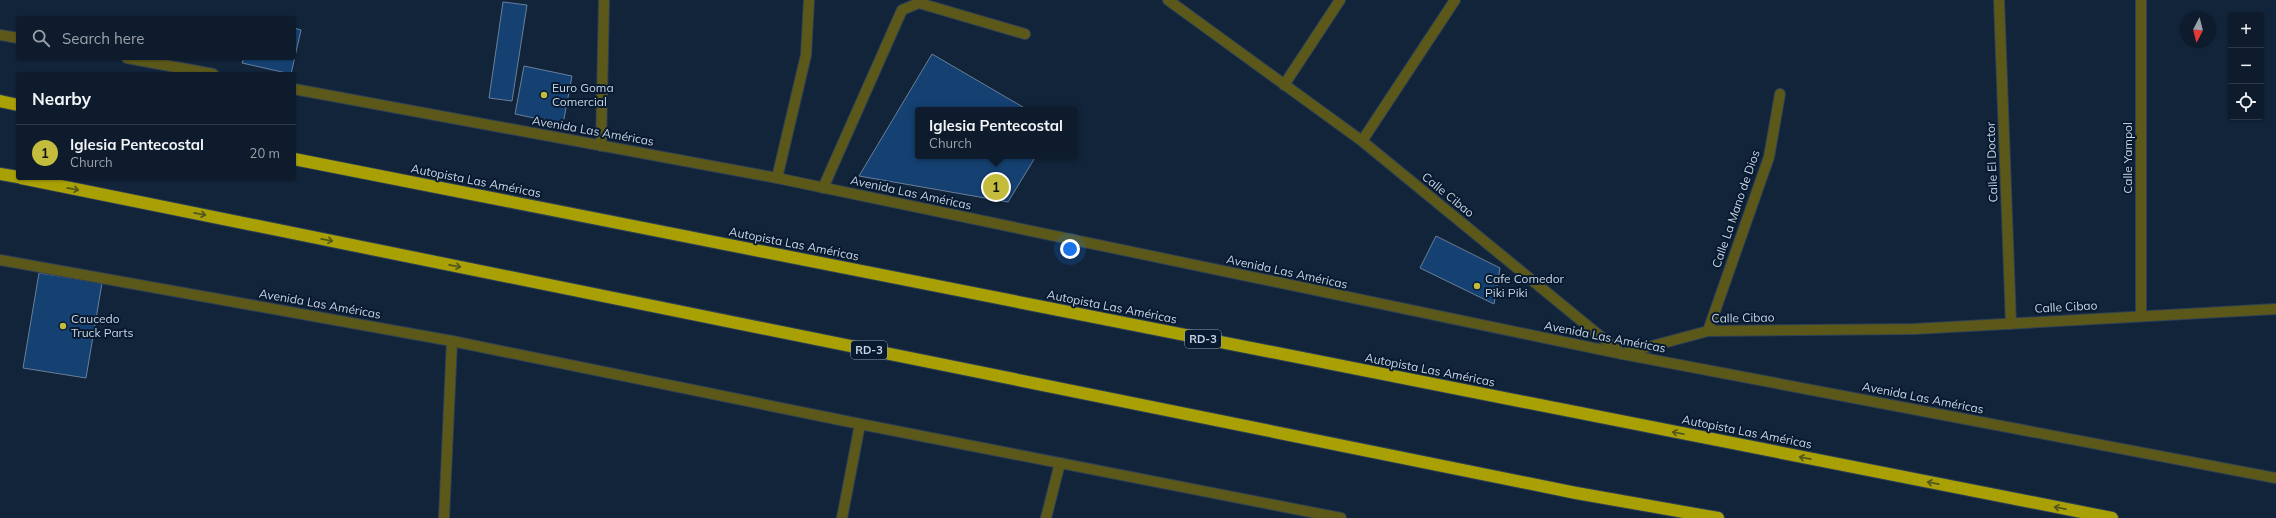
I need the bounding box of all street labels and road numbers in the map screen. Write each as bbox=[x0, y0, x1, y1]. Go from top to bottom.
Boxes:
street label: Avenida Las Américas bbox=[531, 112, 655, 149]
street label: Calle El Doctor bbox=[1983, 121, 2000, 203]
street label: Calle Yampol bbox=[2120, 122, 2135, 194]
street label: Calle La Mano de Dios bbox=[1708, 148, 1763, 270]
street label: Autopista Las Américas bbox=[410, 161, 542, 200]
street label: Calle Cibao bbox=[1419, 169, 1478, 220]
street label: Avenida Las Américas bbox=[849, 172, 973, 213]
street label: Autopista Las Américas bbox=[728, 224, 860, 263]
street label: Avenida Las Américas bbox=[1225, 251, 1349, 292]
street label: Avenida Las Américas bbox=[258, 285, 382, 322]
street label: Autopista Las Américas bbox=[1046, 287, 1178, 326]
street label: Calle Cibao bbox=[2034, 297, 2098, 316]
street label: Calle Cibao bbox=[1711, 309, 1775, 326]
street label: Avenida Las Américas bbox=[1543, 317, 1667, 356]
road number: RD-3 bbox=[1185, 330, 1221, 348]
road number: RD-3 bbox=[851, 341, 887, 359]
street label: Autopista Las Américas bbox=[1364, 350, 1496, 389]
street label: Avenida Las Américas bbox=[1861, 378, 1985, 417]
street label: Autopista Las Américas bbox=[1681, 412, 1813, 451]

